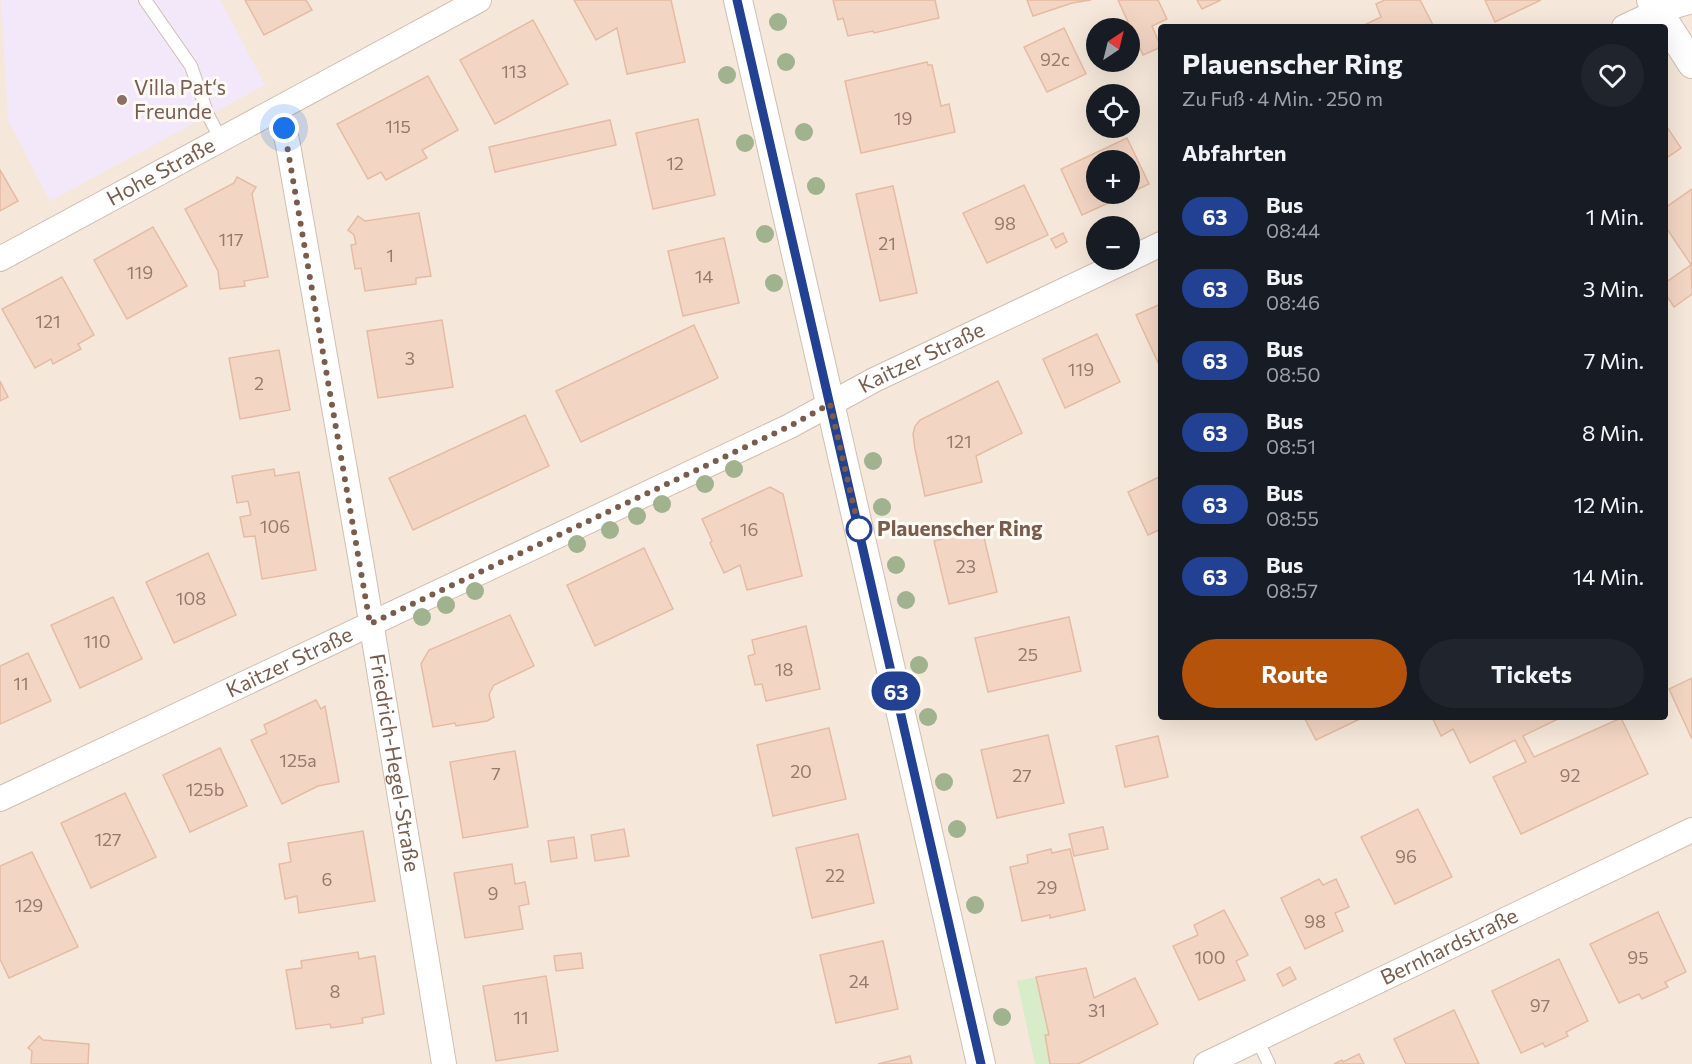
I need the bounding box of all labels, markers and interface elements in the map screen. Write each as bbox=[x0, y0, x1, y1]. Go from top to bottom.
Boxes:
north arrow bbox=[1086, 18, 1140, 72]
map controls bbox=[1086, 18, 1140, 270]
button: heart bbox=[1581, 44, 1644, 107]
text: Plauenscher Ring bbox=[1182, 46, 1403, 80]
house number: 92c bbox=[1040, 48, 1070, 70]
house number: 113 bbox=[501, 60, 527, 82]
place label: Villa Pat‘s Freunde bbox=[134, 74, 226, 123]
button: locate bbox=[1086, 84, 1140, 138]
text: Zu Fuß · 4 Min. · 250 m bbox=[1182, 86, 1383, 110]
marker: Villa Pat‘s Freunde bbox=[115, 93, 129, 107]
house number: 19 bbox=[894, 107, 912, 129]
your location bbox=[269, 113, 299, 143]
house number: 115 bbox=[385, 115, 411, 137]
street label: Hohe Straße bbox=[102, 131, 219, 210]
text: Abfahrten bbox=[1182, 139, 1286, 166]
button: + bbox=[1086, 150, 1140, 204]
house number: 12 bbox=[666, 152, 684, 174]
text: Bus bbox=[1266, 191, 1303, 218]
text: 1 Min. bbox=[1586, 203, 1644, 230]
text: 63 bbox=[1202, 204, 1228, 229]
house number: 98 bbox=[994, 212, 1016, 234]
button: − bbox=[1086, 216, 1140, 270]
text: 08:44 bbox=[1266, 218, 1320, 242]
house number: 117 bbox=[219, 228, 243, 250]
house number: 21 bbox=[878, 232, 896, 254]
house number: 1 bbox=[386, 244, 394, 266]
house number: 119 bbox=[127, 261, 153, 283]
text: Bus bbox=[1266, 263, 1303, 290]
house number: 14 bbox=[695, 265, 713, 287]
text: 3 Min. bbox=[1583, 275, 1644, 302]
text: 63 bbox=[1202, 276, 1228, 301]
text: 08:46 bbox=[1266, 290, 1320, 314]
house number: 121 bbox=[35, 310, 61, 332]
street label: Kaitzer Straße bbox=[853, 316, 988, 397]
text: Bus bbox=[1266, 335, 1303, 362]
house number: 3 bbox=[405, 347, 415, 369]
text: 7 Min. bbox=[1584, 347, 1644, 374]
text: 63 bbox=[1202, 348, 1228, 373]
house number: 119 bbox=[1068, 358, 1094, 380]
text: 08:50 bbox=[1266, 362, 1320, 386]
house number: 2 bbox=[254, 372, 264, 394]
text: Bus bbox=[1266, 407, 1303, 434]
text: 8 Min. bbox=[1582, 419, 1644, 446]
text: 63 bbox=[1202, 420, 1228, 445]
house number: 121 bbox=[946, 430, 972, 452]
text: 08:51 bbox=[1266, 434, 1316, 458]
text: Bus bbox=[1266, 479, 1303, 506]
text: 12 Min. bbox=[1574, 491, 1644, 518]
text: 63 bbox=[1202, 492, 1228, 517]
text: 08:55 bbox=[1266, 506, 1319, 530]
house number: 106 bbox=[260, 515, 290, 537]
place label: Plauenscher Ring bbox=[877, 515, 1043, 540]
marker: Plauenscher Ring bbox=[846, 516, 872, 542]
house number: 16 bbox=[740, 518, 758, 540]
text: Bus bbox=[1266, 551, 1303, 578]
house number: 23 bbox=[956, 555, 976, 577]
text: 14 Min. bbox=[1573, 563, 1644, 590]
text: 63 bbox=[1202, 564, 1228, 589]
text: 08:57 bbox=[1266, 578, 1318, 602]
house number: 108 bbox=[176, 587, 206, 609]
street label: Kaitzer Straße bbox=[222, 621, 356, 702]
house number: 110 bbox=[83, 630, 111, 652]
button: Route bbox=[1182, 639, 1407, 708]
button: Tickets bbox=[1419, 639, 1644, 708]
house number: 25 bbox=[1018, 643, 1038, 665]
street label: Friedrich-Hegel-Straße bbox=[365, 651, 426, 874]
house number: 18 bbox=[775, 658, 793, 680]
house number: 11 bbox=[13, 672, 29, 694]
line badge: 63 bbox=[869, 672, 923, 710]
text: 63 bbox=[883, 679, 909, 704]
house number: 125a bbox=[279, 749, 317, 771]
house number: 20 bbox=[790, 760, 812, 782]
house number: 7 bbox=[491, 762, 501, 784]
house number: 27 bbox=[1012, 764, 1032, 786]
house number: 92 bbox=[1560, 764, 1580, 786]
house number: 125b bbox=[186, 778, 224, 800]
house number: 127 bbox=[94, 828, 122, 850]
house number: 96 bbox=[1395, 845, 1417, 867]
house number: 22 bbox=[825, 864, 845, 886]
house number: 6 bbox=[322, 868, 332, 890]
house number: 29 bbox=[1037, 876, 1057, 898]
house number: 9 bbox=[488, 882, 498, 904]
house number: 129 bbox=[15, 894, 43, 916]
street label: Bernhardstraße bbox=[1376, 902, 1521, 989]
house number: 98 bbox=[1304, 910, 1326, 932]
house number: 100 bbox=[1194, 946, 1226, 968]
house number: 95 bbox=[1627, 946, 1649, 968]
house number: 24 bbox=[849, 970, 869, 992]
house number: 8 bbox=[330, 980, 341, 1002]
house number: 97 bbox=[1530, 994, 1550, 1016]
house number: 31 bbox=[1088, 999, 1106, 1021]
house number: 11 bbox=[513, 1006, 529, 1028]

